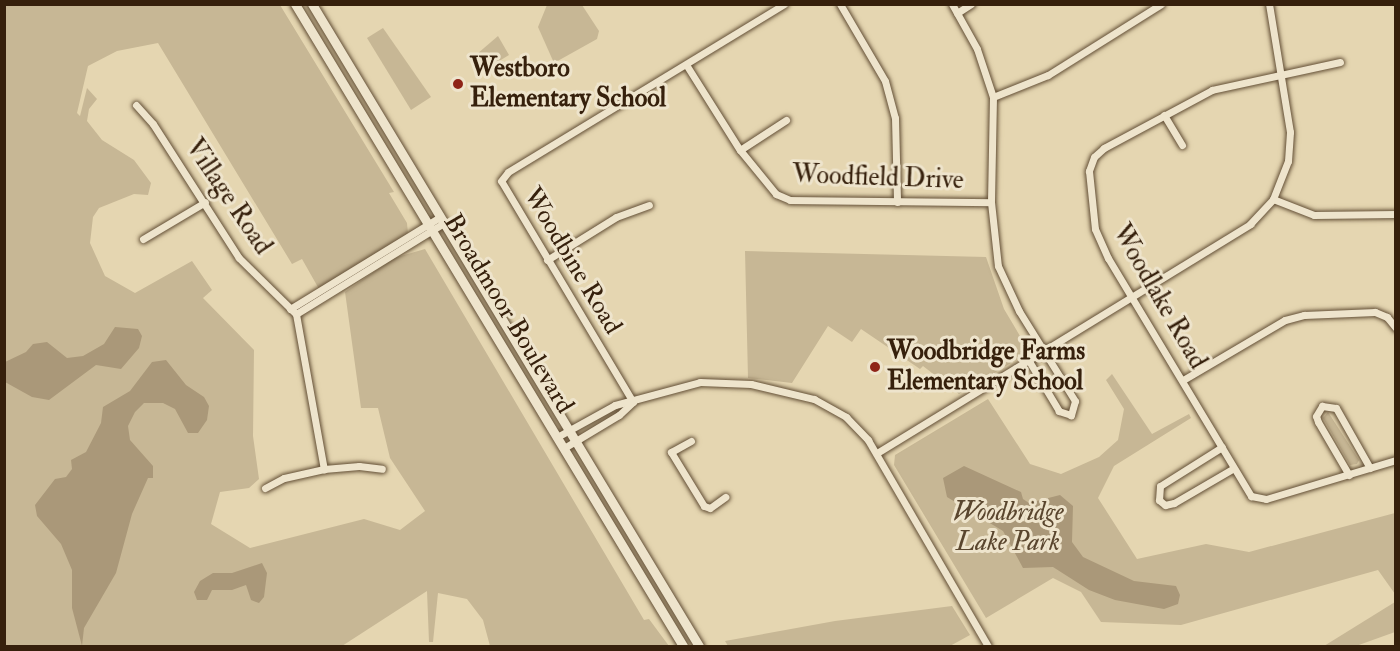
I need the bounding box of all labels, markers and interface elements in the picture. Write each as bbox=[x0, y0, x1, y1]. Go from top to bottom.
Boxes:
place label: Westboro Elementary School bbox=[470, 53, 666, 114]
marker: Westboro Elementary School bbox=[451, 77, 465, 91]
street label: Village Road bbox=[178, 133, 278, 261]
street label: Woodfield Drive bbox=[792, 159, 964, 197]
street label: Woodbine Road bbox=[516, 182, 628, 340]
street label: Broadmoor Boulevard bbox=[436, 209, 580, 419]
street label: Woodlake Road bbox=[1105, 219, 1213, 375]
place label: Woodbridge Farms Elementary School bbox=[887, 336, 1085, 398]
marker: Woodbridge Farms Elementary School bbox=[868, 360, 882, 374]
park label: Woodbridge Lake Park bbox=[952, 497, 1064, 558]

